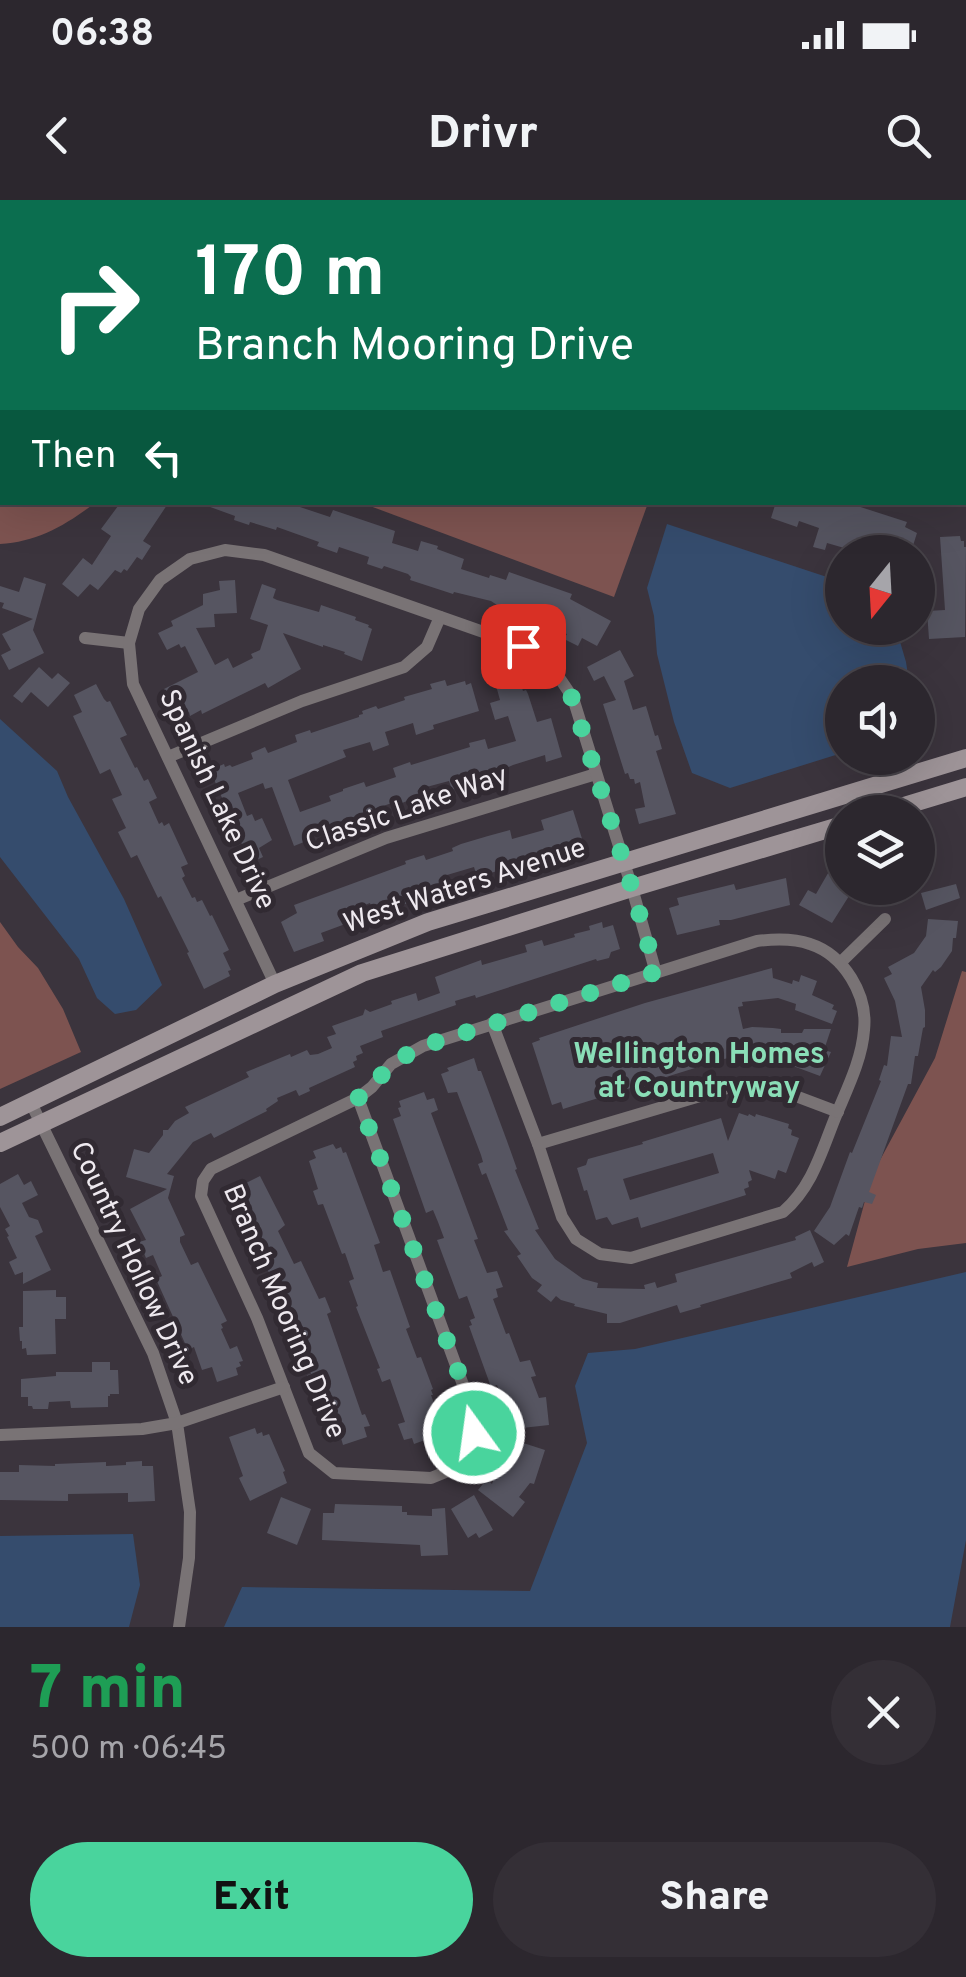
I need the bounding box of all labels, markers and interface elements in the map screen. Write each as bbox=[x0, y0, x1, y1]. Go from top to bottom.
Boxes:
text: 06:38 bbox=[50, 11, 154, 60]
text: Drivr bbox=[428, 107, 538, 164]
icon: back bbox=[30, 108, 85, 163]
icon: search bbox=[881, 108, 936, 163]
text: 170 m bbox=[195, 232, 385, 321]
icon: right bbox=[30, 240, 160, 370]
text: Branch Mooring Drive bbox=[195, 319, 634, 376]
icon: left bbox=[136, 430, 191, 485]
text: Then bbox=[30, 433, 116, 482]
north arrow bbox=[825, 535, 935, 645]
map controls bbox=[825, 535, 935, 905]
pin bbox=[481, 604, 566, 689]
icon: arrive bbox=[496, 619, 551, 674]
button: sound bbox=[825, 665, 935, 775]
street label: Spanish Lake Drive bbox=[149, 684, 283, 916]
street label: Classic Lake Way bbox=[301, 758, 513, 862]
button: layers bbox=[825, 795, 935, 905]
street label: West Waters Avenue bbox=[339, 831, 591, 943]
district label: Wellington Homes at Countryway bbox=[573, 1037, 825, 1108]
street label: Country Hollow Drive bbox=[61, 1136, 205, 1392]
street label: Branch Mooring Drive bbox=[213, 1179, 353, 1445]
position arrow bbox=[422, 1381, 526, 1485]
text: 7 min bbox=[30, 1654, 186, 1730]
button: close bbox=[831, 1660, 936, 1765]
text: 500 m · 06:45 bbox=[30, 1730, 227, 1770]
button: Exit bbox=[30, 1842, 473, 1957]
button: Share bbox=[493, 1842, 936, 1957]

